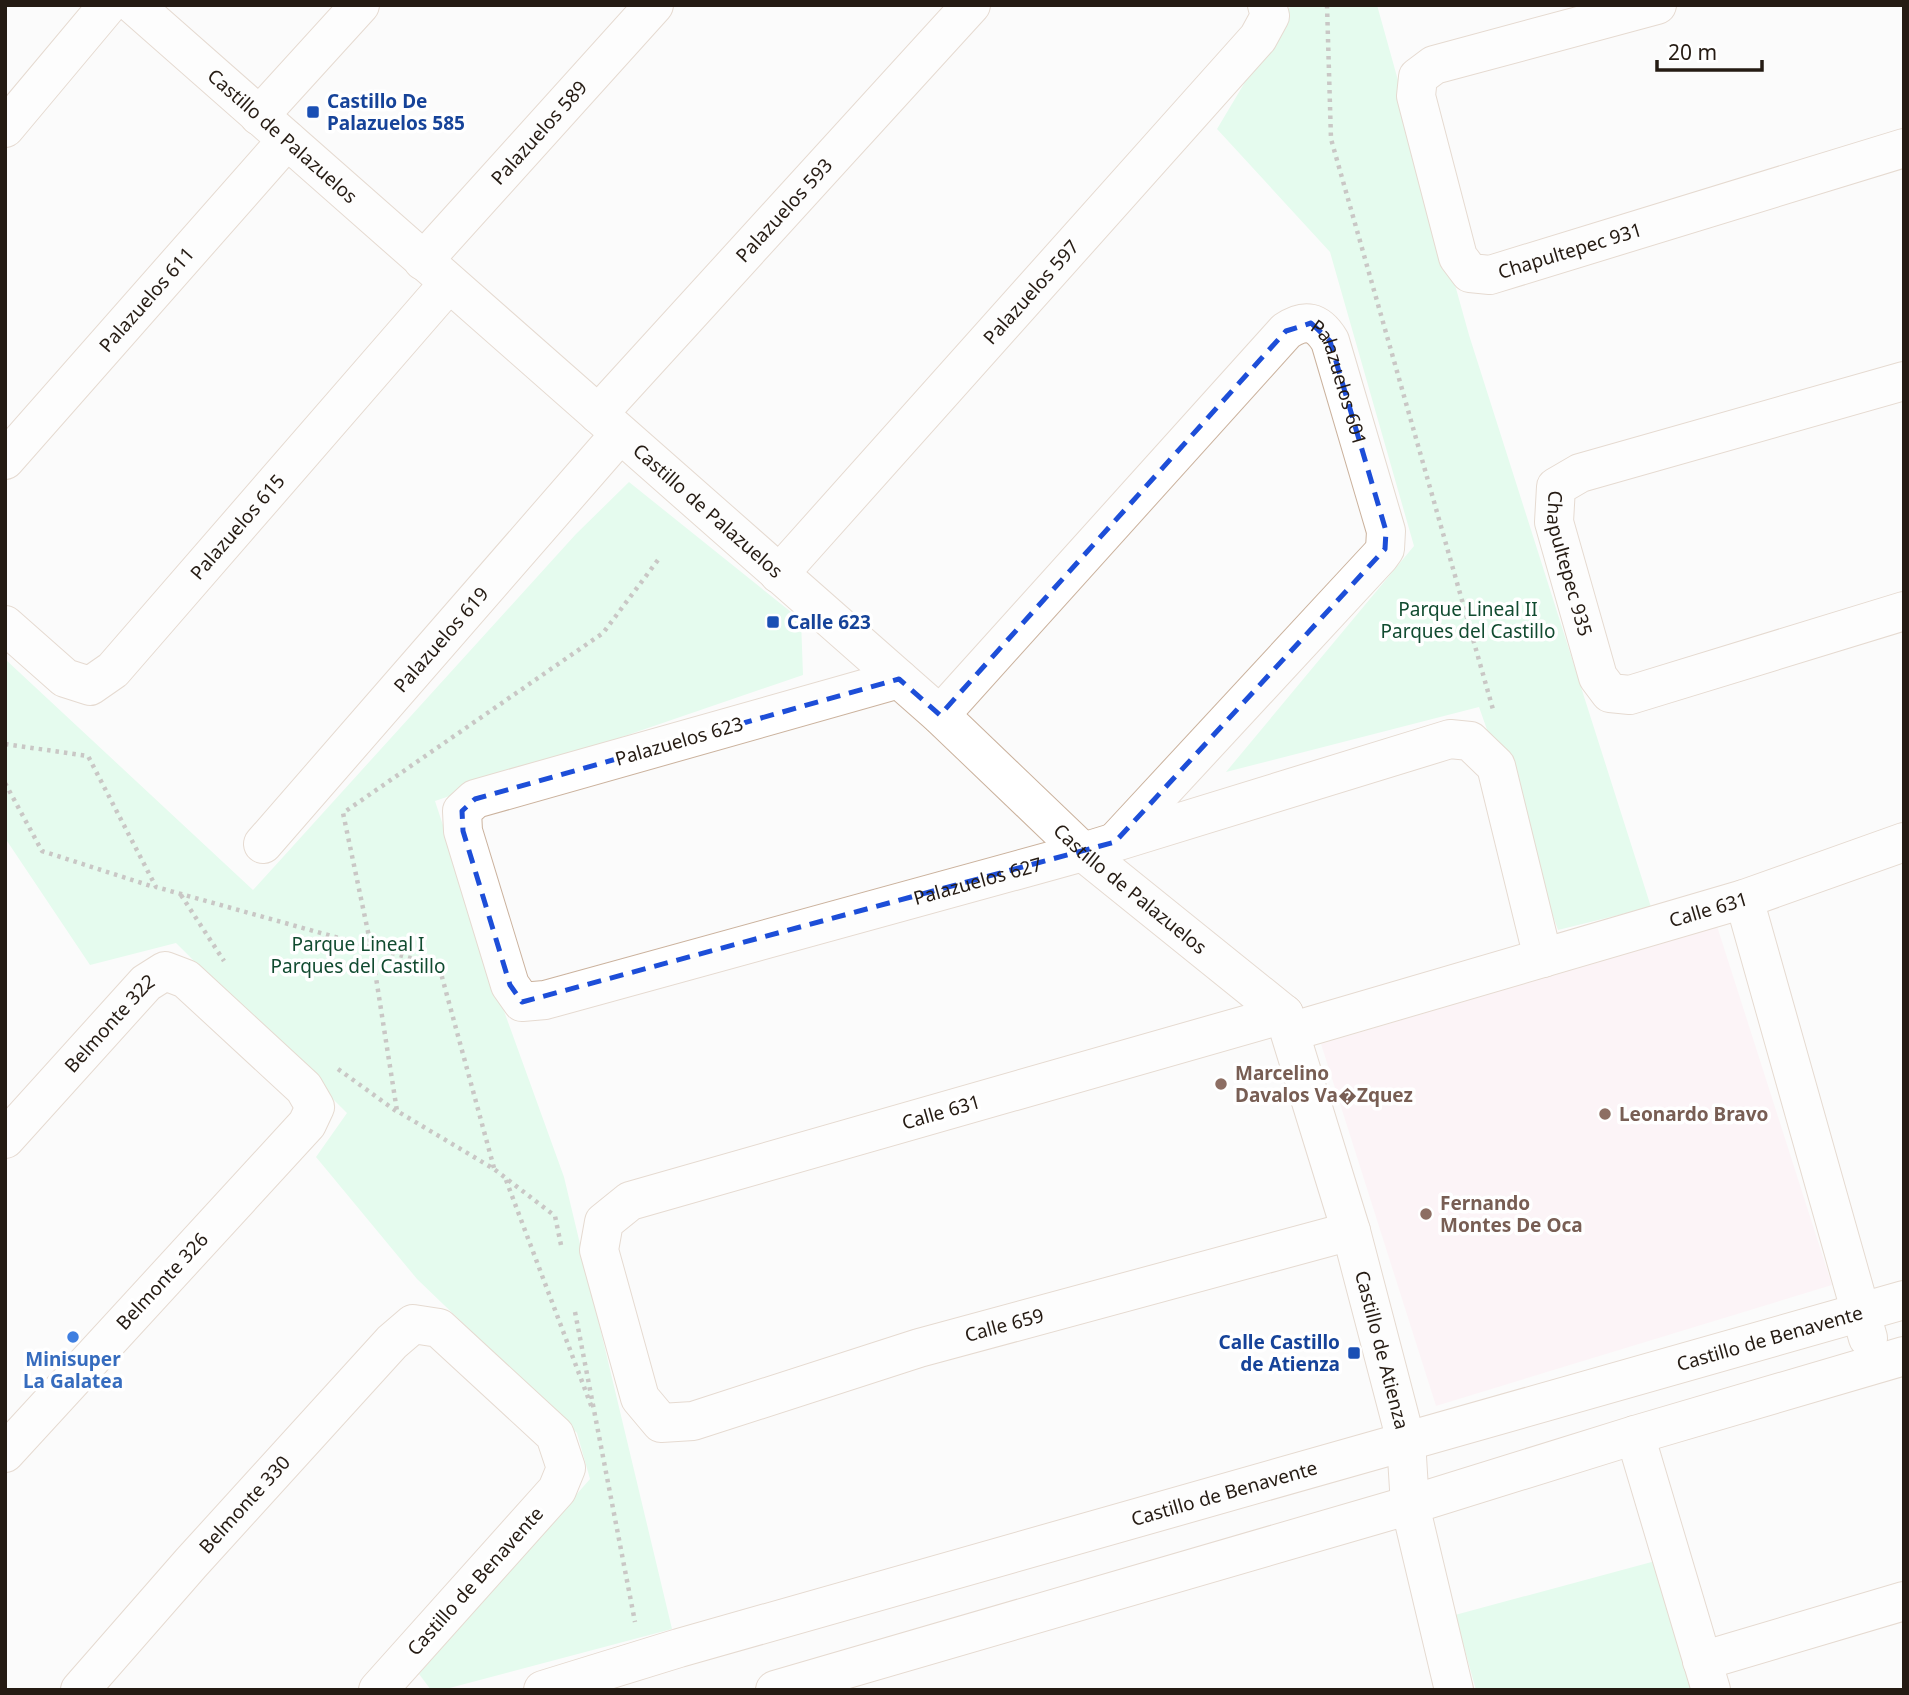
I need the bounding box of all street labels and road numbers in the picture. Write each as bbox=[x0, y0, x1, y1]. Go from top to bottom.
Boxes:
street label: Castillo de Palazuelos bbox=[202, 63, 363, 209]
street label: Palazuelos 589 bbox=[485, 75, 593, 190]
street label: Palazuelos 593 bbox=[730, 152, 838, 268]
street label: Chapultepec 931 bbox=[1495, 216, 1645, 285]
street label: Palazuelos 597 bbox=[977, 234, 1085, 350]
street label: Palazuelos 611 bbox=[93, 241, 200, 358]
street label: Palazuelos 601 bbox=[1306, 313, 1373, 448]
street label: Castillo de Palazuelos bbox=[627, 438, 789, 584]
street label: Palazuelos 615 bbox=[184, 468, 291, 585]
street label: Chapultepec 935 bbox=[1541, 490, 1599, 639]
street label: Palazuelos 619 bbox=[388, 581, 494, 698]
street label: Palazuelos 623 bbox=[612, 710, 746, 772]
street label: Castillo de Palazuelos bbox=[1048, 818, 1212, 960]
street label: Palazuelos 627 bbox=[910, 851, 1045, 911]
street label: Calle 631 bbox=[1666, 886, 1751, 933]
street label: Belmonte 322 bbox=[58, 968, 160, 1078]
street label: Calle 631 bbox=[899, 1088, 983, 1136]
street label: Belmonte 326 bbox=[110, 1227, 214, 1335]
street label: Castillo de Atienza bbox=[1349, 1268, 1415, 1432]
street label: Castillo de Benavente bbox=[1673, 1299, 1866, 1377]
street label: Calle 659 bbox=[962, 1302, 1046, 1348]
street label: Belmonte 330 bbox=[193, 1450, 296, 1559]
street label: Castillo de Benavente bbox=[1128, 1454, 1320, 1532]
street label: Castillo de Benavente bbox=[401, 1501, 549, 1661]

